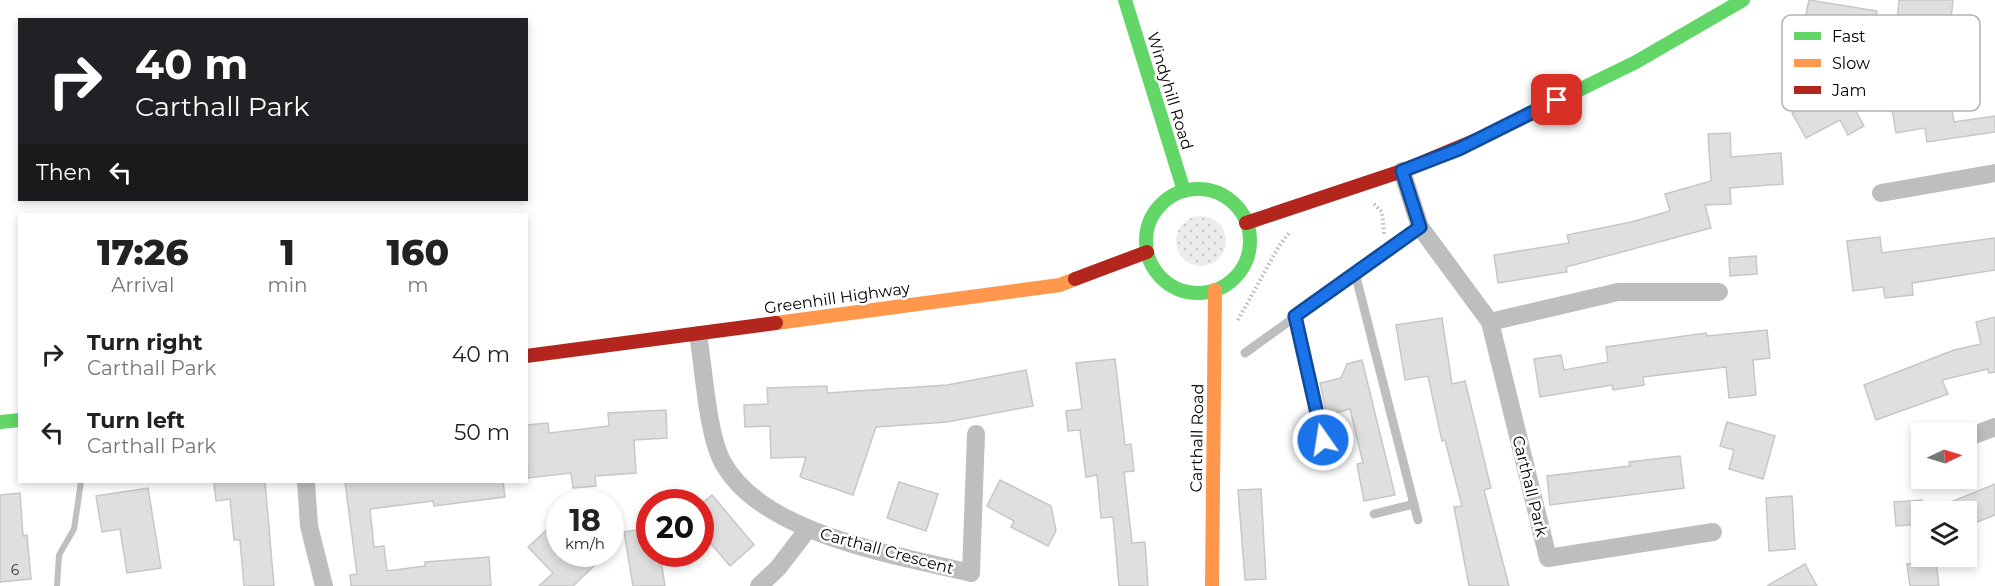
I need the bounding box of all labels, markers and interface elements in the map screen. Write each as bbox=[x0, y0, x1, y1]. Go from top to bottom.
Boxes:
legend bbox=[1782, 15, 1980, 111]
text: Fast bbox=[1832, 27, 1866, 46]
street label: Windyhill Road bbox=[1143, 30, 1197, 152]
text: 40 m bbox=[135, 38, 248, 90]
icon: right bbox=[36, 42, 114, 120]
text: Slow bbox=[1832, 54, 1870, 73]
pin bbox=[1531, 74, 1582, 125]
text: Jam bbox=[1831, 81, 1866, 100]
icon: arrive bbox=[1540, 83, 1573, 116]
text: Carthall Park bbox=[135, 90, 310, 123]
icon: left bbox=[104, 156, 137, 189]
text: Then bbox=[36, 159, 92, 186]
text: 17:26 bbox=[97, 230, 189, 274]
text: 1 bbox=[280, 230, 295, 274]
text: 160 bbox=[386, 230, 449, 274]
text: Arrival bbox=[111, 273, 174, 297]
text: min bbox=[267, 273, 308, 297]
text: m bbox=[407, 273, 428, 297]
street label: Greenhill Highway bbox=[763, 278, 911, 318]
text: Turn right bbox=[87, 329, 202, 356]
icon: right bbox=[36, 338, 69, 371]
text: 40 m bbox=[452, 341, 510, 368]
text: Carthall Park bbox=[87, 356, 216, 380]
street label: Carthall Road bbox=[1187, 383, 1207, 493]
text: Turn left bbox=[87, 407, 185, 434]
position arrow bbox=[1291, 408, 1355, 472]
icon: left bbox=[36, 416, 69, 449]
text: 50 m bbox=[454, 419, 510, 446]
north arrow bbox=[1911, 423, 1977, 489]
map controls bbox=[1911, 423, 1977, 567]
text: Carthall Park bbox=[87, 434, 216, 458]
street label: Carthall Park bbox=[1508, 434, 1552, 539]
speed limit sign: 20 bbox=[636, 489, 714, 567]
button: layers bbox=[1911, 501, 1977, 567]
text: 18 bbox=[569, 502, 601, 539]
street label: Carthall Crescent bbox=[818, 524, 956, 578]
text: km/h bbox=[565, 534, 605, 553]
house number: 6 bbox=[11, 561, 20, 579]

